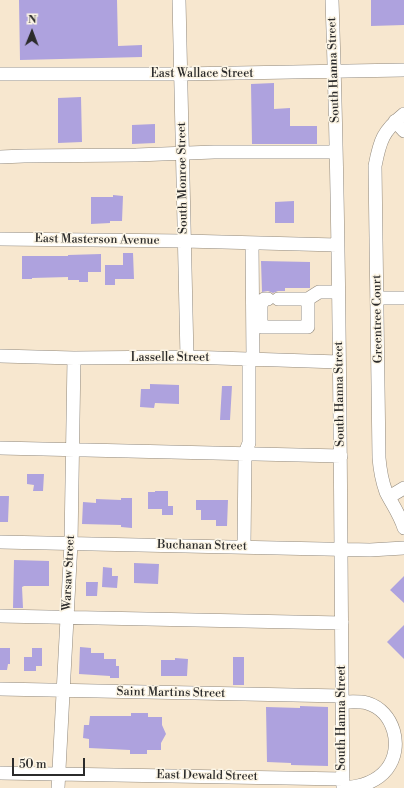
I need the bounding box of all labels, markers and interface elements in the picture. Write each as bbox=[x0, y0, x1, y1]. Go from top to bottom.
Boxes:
north arrow bbox=[12, 12, 52, 52]
text: N bbox=[28, 13, 37, 27]
street label: South Hanna Street bbox=[325, 17, 343, 123]
street label: East Wallace Street bbox=[151, 67, 253, 81]
street label: South Monroe Street bbox=[175, 122, 191, 234]
street label: East Masterson Avenue bbox=[34, 232, 160, 248]
street label: Greentree Court bbox=[370, 275, 386, 363]
street label: South Hanna Street bbox=[332, 341, 348, 447]
street label: Lasselle Street bbox=[131, 351, 209, 365]
street label: Warsaw Street bbox=[60, 535, 78, 611]
street label: Buchanan Street bbox=[157, 538, 247, 554]
street label: South Hanna Street bbox=[335, 665, 349, 771]
street label: Saint Martins Street bbox=[117, 685, 225, 701]
scale bar bbox=[14, 750, 87, 776]
text: 50 m bbox=[19, 757, 47, 772]
street label: East Dewald Street bbox=[156, 768, 258, 784]

